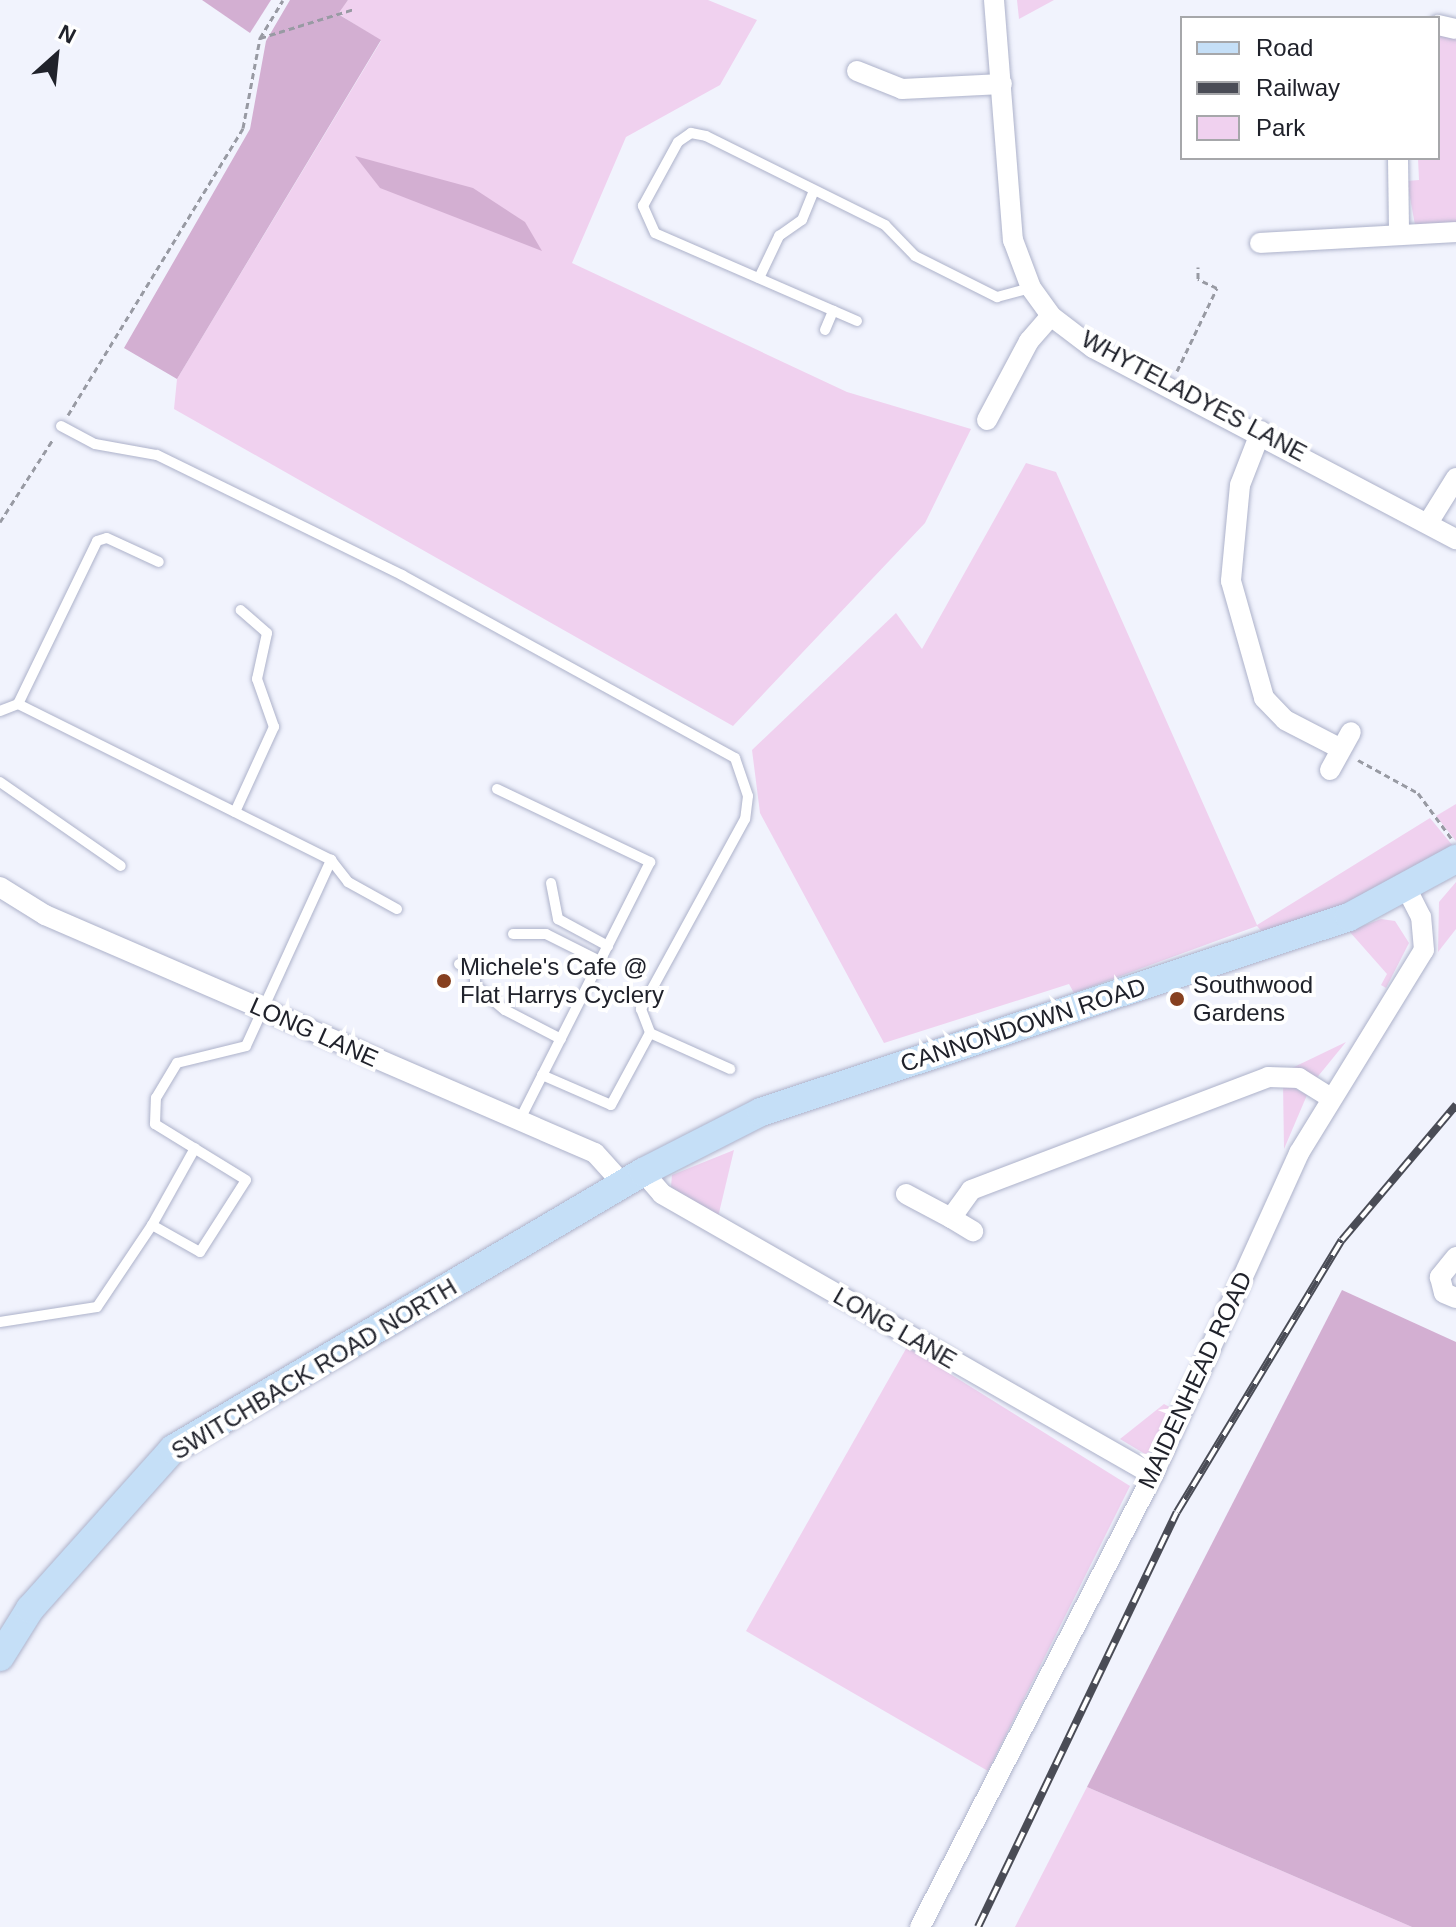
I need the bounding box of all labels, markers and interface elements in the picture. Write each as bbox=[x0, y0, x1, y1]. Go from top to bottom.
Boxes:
north arrow bbox=[16, 16, 96, 96]
legend bbox=[1180, 16, 1440, 160]
text: N bbox=[54, 19, 80, 49]
text: Road bbox=[1256, 34, 1313, 61]
text: Railway bbox=[1256, 74, 1340, 101]
text: Park bbox=[1256, 114, 1305, 141]
street label: WHYTELADYES LANE bbox=[1077, 324, 1311, 468]
place label: Michele's Cafe @ Flat Harrys Cyclery bbox=[460, 953, 664, 1009]
place label: Southwood Gardens bbox=[1193, 971, 1313, 1027]
marker: Michele's Cafe @ Flat Harrys Cyclery bbox=[435, 972, 453, 990]
street label: CANNONDOWN ROAD bbox=[897, 972, 1149, 1078]
marker: Southwood Gardens bbox=[1168, 990, 1186, 1008]
street label: LONG LANE bbox=[245, 991, 383, 1073]
street label: MAIDENHEAD ROAD bbox=[1132, 1267, 1258, 1493]
street label: SWITCHBACK ROAD NORTH bbox=[166, 1272, 462, 1466]
street label: LONG LANE bbox=[828, 1281, 962, 1375]

